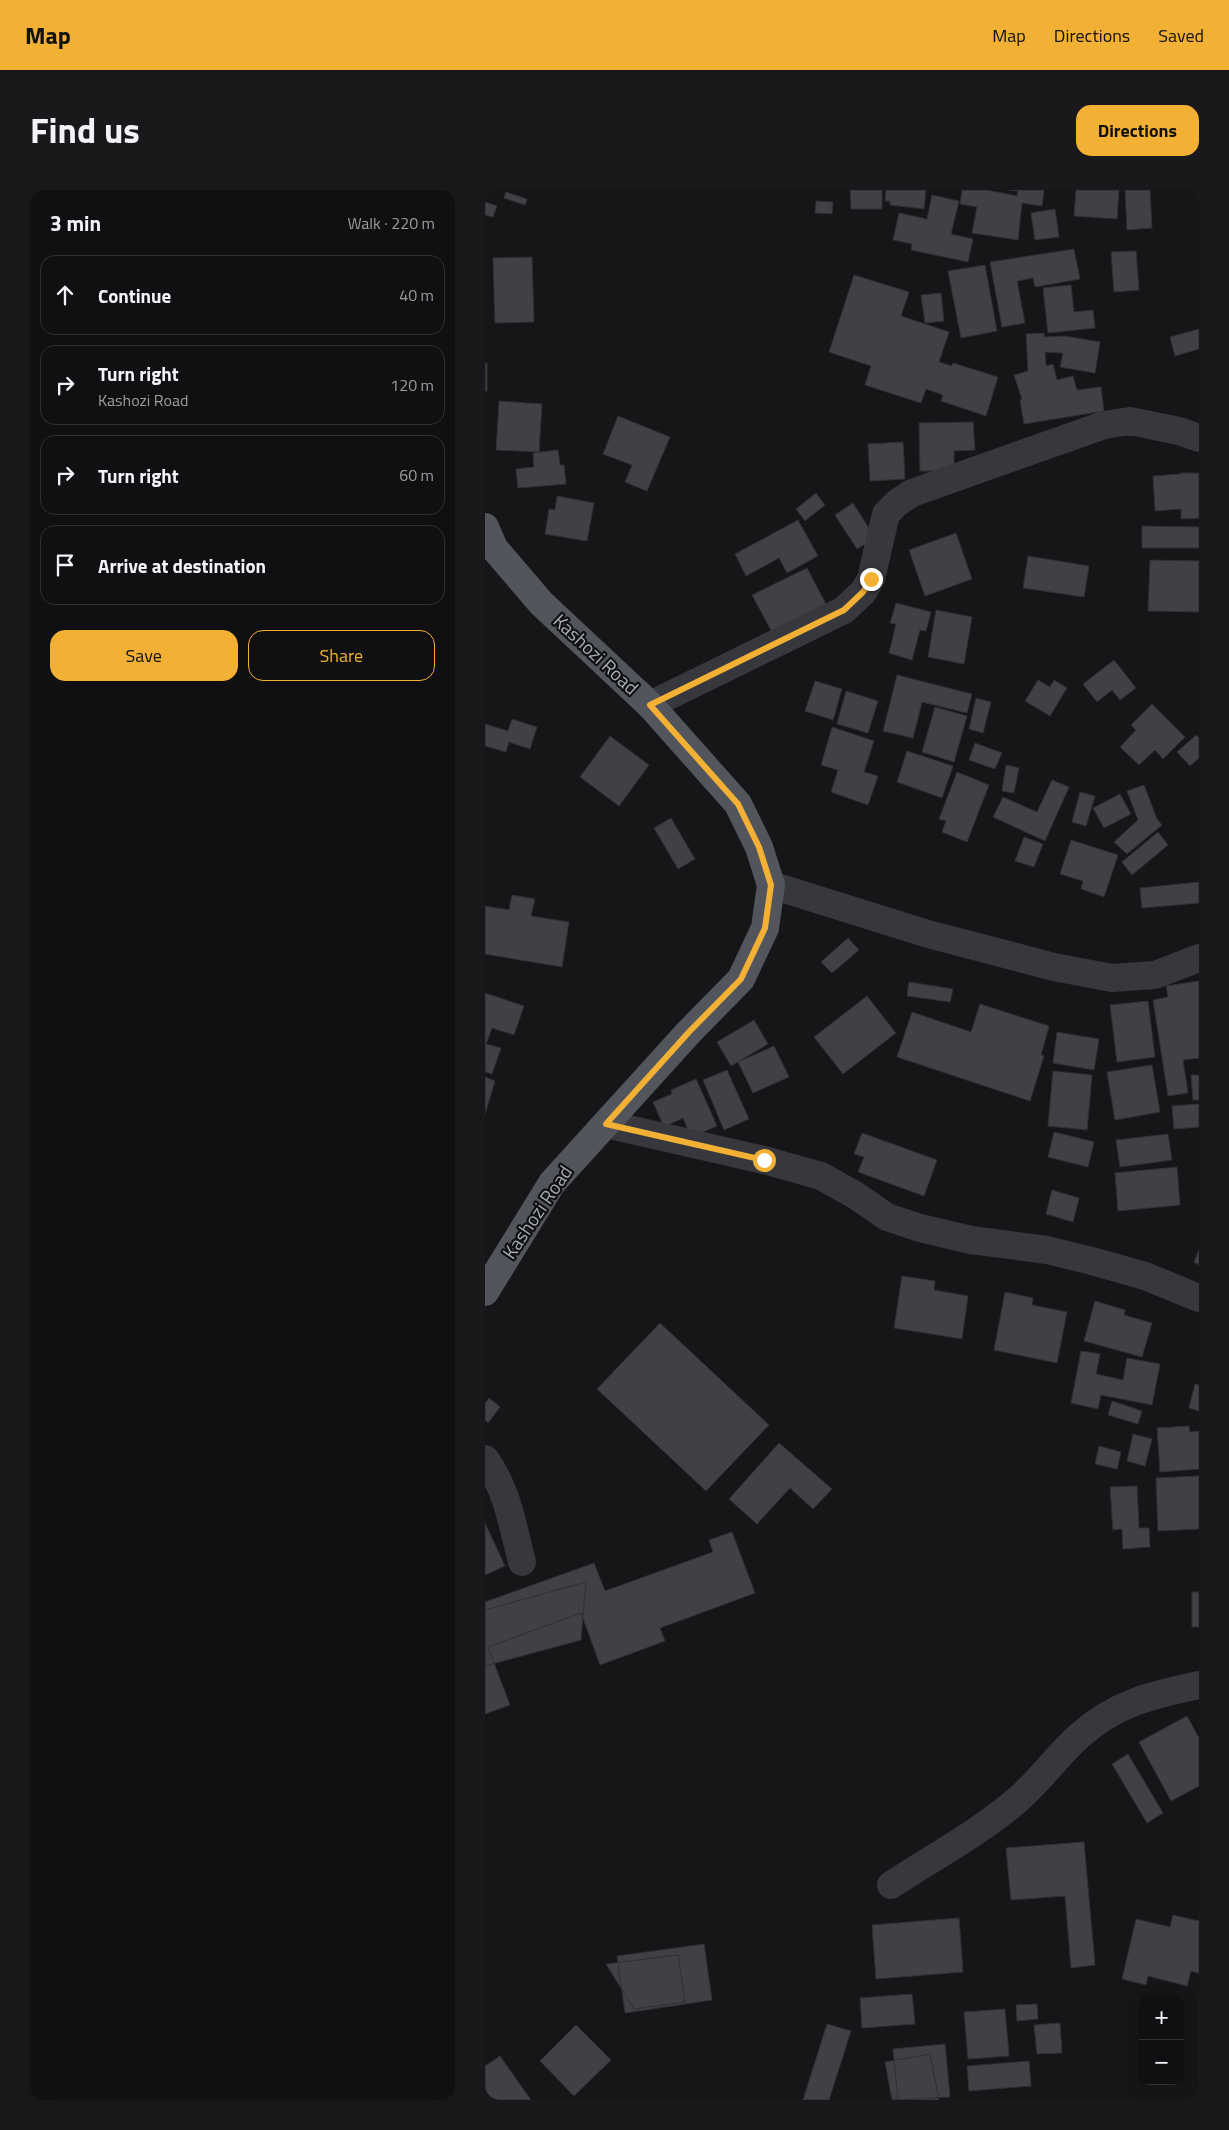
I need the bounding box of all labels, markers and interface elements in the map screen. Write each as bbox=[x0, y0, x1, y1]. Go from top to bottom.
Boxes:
text: Map bbox=[25, 17, 71, 53]
text: Map bbox=[992, 22, 1026, 49]
text: Directions bbox=[1054, 22, 1130, 49]
text: Saved bbox=[1158, 22, 1204, 49]
text: Find us bbox=[30, 103, 140, 157]
button: Directions bbox=[1076, 105, 1199, 156]
text: 3 min bbox=[50, 207, 101, 239]
text: Walk · 220 m bbox=[347, 211, 435, 235]
icon: ahead bbox=[51, 281, 79, 309]
text: Continue bbox=[98, 281, 171, 310]
text: 40 m bbox=[399, 283, 434, 307]
text: Turn right bbox=[98, 359, 179, 388]
icon: right bbox=[51, 371, 79, 399]
text: 120 m bbox=[390, 373, 434, 397]
text: Kashozi Road bbox=[98, 388, 189, 412]
icon: right bbox=[51, 461, 79, 489]
text: Turn right bbox=[98, 461, 179, 490]
text: 60 m bbox=[399, 463, 434, 487]
icon: arrive bbox=[51, 551, 79, 579]
text: Arrive at destination bbox=[98, 551, 266, 580]
route end bbox=[860, 568, 883, 591]
street label: Kashozi Road bbox=[547, 606, 646, 701]
button: Save bbox=[50, 630, 238, 681]
button: Share bbox=[248, 630, 435, 681]
route start bbox=[753, 1149, 776, 1172]
street label: Kashozi Road bbox=[495, 1159, 579, 1264]
map controls bbox=[1139, 1995, 1184, 2085]
button: + bbox=[1139, 1995, 1184, 2040]
button: − bbox=[1139, 2040, 1184, 2085]

